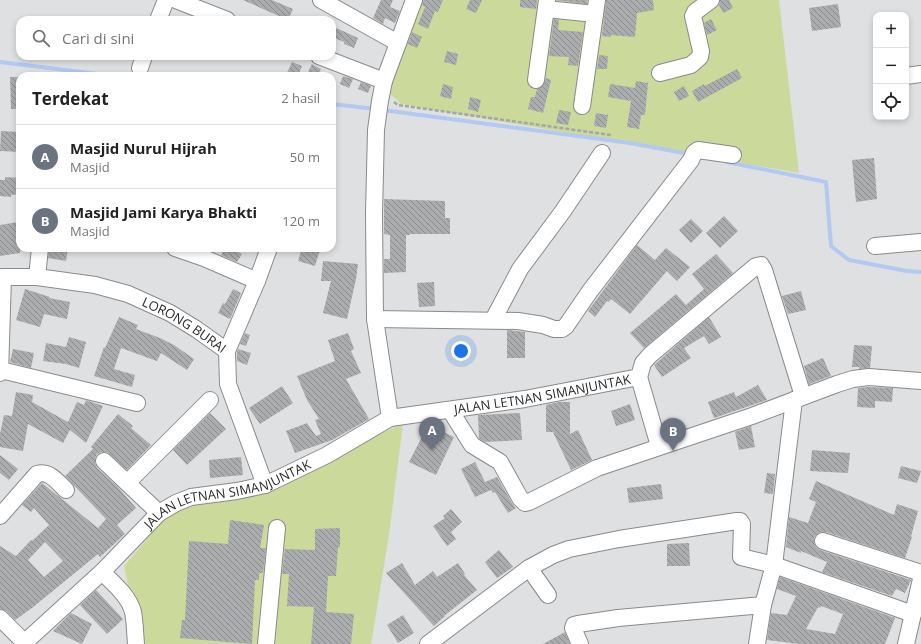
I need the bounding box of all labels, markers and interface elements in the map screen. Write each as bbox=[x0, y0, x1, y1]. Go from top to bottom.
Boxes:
map controls bbox=[873, 12, 909, 120]
button: + bbox=[873, 12, 909, 48]
search box bbox=[16, 16, 336, 60]
icon: search bbox=[30, 27, 52, 49]
text: Cari di sini bbox=[62, 28, 134, 48]
button: − bbox=[873, 48, 909, 84]
button: locate bbox=[873, 84, 909, 120]
text: Terdekat bbox=[32, 87, 109, 110]
text: 2 hasil bbox=[281, 89, 320, 107]
text: Masjid Nurul Hijrah bbox=[70, 138, 217, 158]
text: A bbox=[41, 148, 49, 166]
text: 50 m bbox=[290, 148, 320, 166]
text: Masjid bbox=[70, 158, 110, 176]
text: Masjid Jami Karya Bhakti bbox=[70, 202, 257, 222]
text: B bbox=[41, 212, 49, 230]
text: 120 m bbox=[282, 212, 320, 230]
text: Masjid bbox=[70, 222, 110, 240]
street label: LORONG BURAI bbox=[139, 293, 230, 357]
your location bbox=[451, 341, 471, 361]
street label: JALAN LETNAN SIMANJUNTAK bbox=[451, 370, 632, 418]
pin: A bbox=[419, 417, 445, 450]
pin: B bbox=[660, 418, 686, 451]
street label: JALAN LETNAN SIMANJUNTAK bbox=[138, 455, 314, 534]

